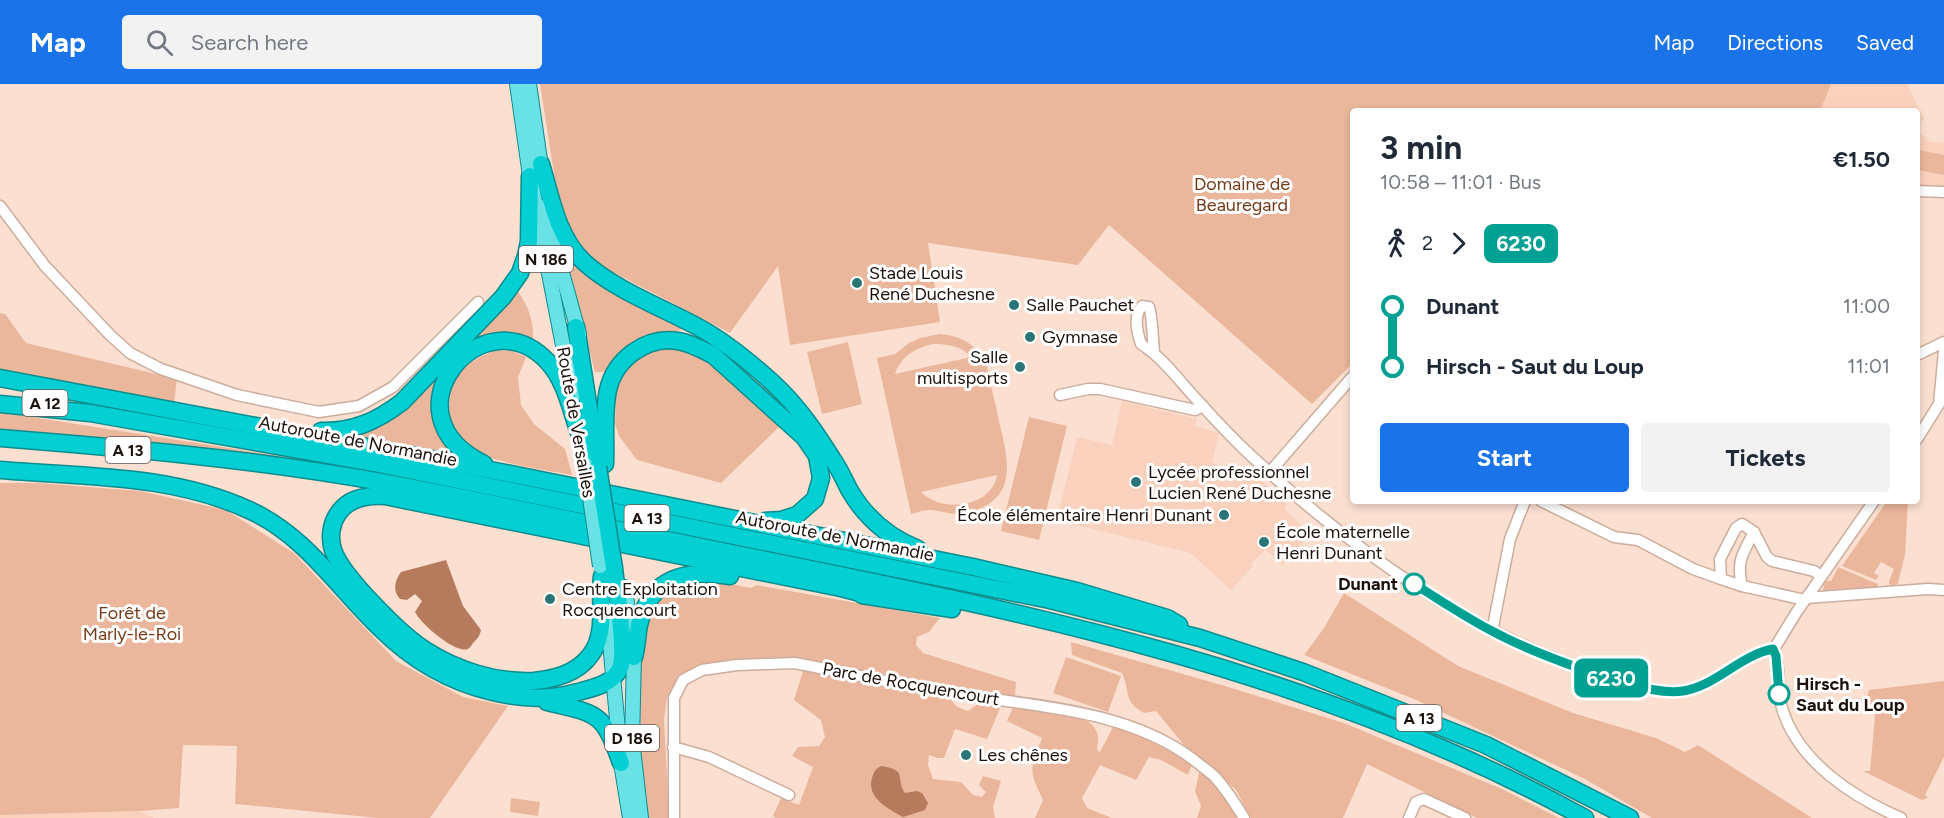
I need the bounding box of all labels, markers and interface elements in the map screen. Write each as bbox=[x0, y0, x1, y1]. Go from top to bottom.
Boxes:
search box bbox=[122, 15, 542, 69]
text: Map bbox=[30, 25, 86, 59]
icon: search bbox=[143, 26, 176, 59]
text: Search here bbox=[191, 29, 308, 56]
text: Map bbox=[1653, 30, 1694, 55]
text: Directions bbox=[1727, 30, 1823, 55]
text: Saved bbox=[1856, 30, 1914, 55]
text: 3 min bbox=[1380, 128, 1462, 167]
text: €1.50 bbox=[1833, 146, 1890, 173]
text: 10:58 – 11:01 · Bus bbox=[1380, 170, 1541, 194]
park label: Domaine de Beauregard bbox=[1194, 173, 1290, 216]
icon: walk bbox=[1380, 227, 1413, 260]
icon: forward bbox=[1442, 227, 1475, 260]
text: 2 bbox=[1422, 231, 1433, 255]
text: 6230 bbox=[1496, 231, 1546, 256]
road number: N 186 bbox=[519, 246, 573, 272]
place label: Stade Louis René Duchesne bbox=[869, 262, 995, 305]
marker: Stade Louis René Duchesne bbox=[850, 276, 864, 290]
text: Dunant bbox=[1426, 293, 1499, 320]
place label: Salle Pauchet bbox=[1026, 294, 1135, 316]
text: 11:00 bbox=[1843, 294, 1890, 318]
marker: Salle Pauchet bbox=[1007, 298, 1021, 312]
place label: Gymnase bbox=[1042, 326, 1118, 348]
marker: Gymnase bbox=[1023, 330, 1037, 344]
street label: Route de Versailles bbox=[552, 345, 600, 499]
place label: Salle multisports bbox=[917, 346, 1008, 389]
text: Hirsch - Saut du Loup bbox=[1426, 353, 1644, 380]
text: 11:01 bbox=[1847, 354, 1890, 378]
marker: Salle multisports bbox=[1013, 360, 1027, 374]
road number: A 12 bbox=[22, 390, 68, 416]
street label: Autoroute de Normandie bbox=[257, 411, 459, 471]
button: Start bbox=[1380, 423, 1629, 492]
button: Tickets bbox=[1641, 423, 1890, 492]
road number: A 13 bbox=[106, 437, 150, 463]
place label: Lycée professionnel Lucien René Duchesne bbox=[1148, 461, 1332, 504]
marker: Lycée professionnel Lucien René Duchesne bbox=[1129, 475, 1143, 489]
place label: École élémentaire Henri Dunant bbox=[957, 504, 1212, 526]
road number: A 13 bbox=[624, 505, 670, 531]
street label: Autoroute de Normandie bbox=[734, 506, 936, 566]
marker: École élémentaire Henri Dunant bbox=[1217, 508, 1231, 522]
place label: École maternelle Henri Dunant bbox=[1276, 521, 1410, 564]
marker: École maternelle Henri Dunant bbox=[1257, 535, 1271, 549]
place label: Dunant bbox=[1338, 573, 1398, 595]
marker: Dunant bbox=[1403, 573, 1425, 595]
place label: Centre Exploitation Rocquencourt bbox=[562, 578, 718, 621]
marker: Centre Exploitation Rocquencourt bbox=[543, 592, 557, 606]
park label: Forêt de Marly-le-Roi bbox=[83, 602, 181, 645]
street label: Parc de Rocquencourt bbox=[821, 658, 1001, 710]
line badge: 6230 bbox=[1569, 658, 1653, 698]
text: 6230 bbox=[1586, 666, 1636, 691]
place label: Hirsch - Saut du Loup bbox=[1796, 673, 1905, 716]
marker: Hirsch - Saut du Loup bbox=[1768, 683, 1790, 705]
road number: A 13 bbox=[1396, 705, 1442, 731]
road number: D 186 bbox=[605, 725, 659, 751]
place label: Les chênes bbox=[978, 744, 1068, 766]
marker: Les chênes bbox=[959, 748, 973, 762]

